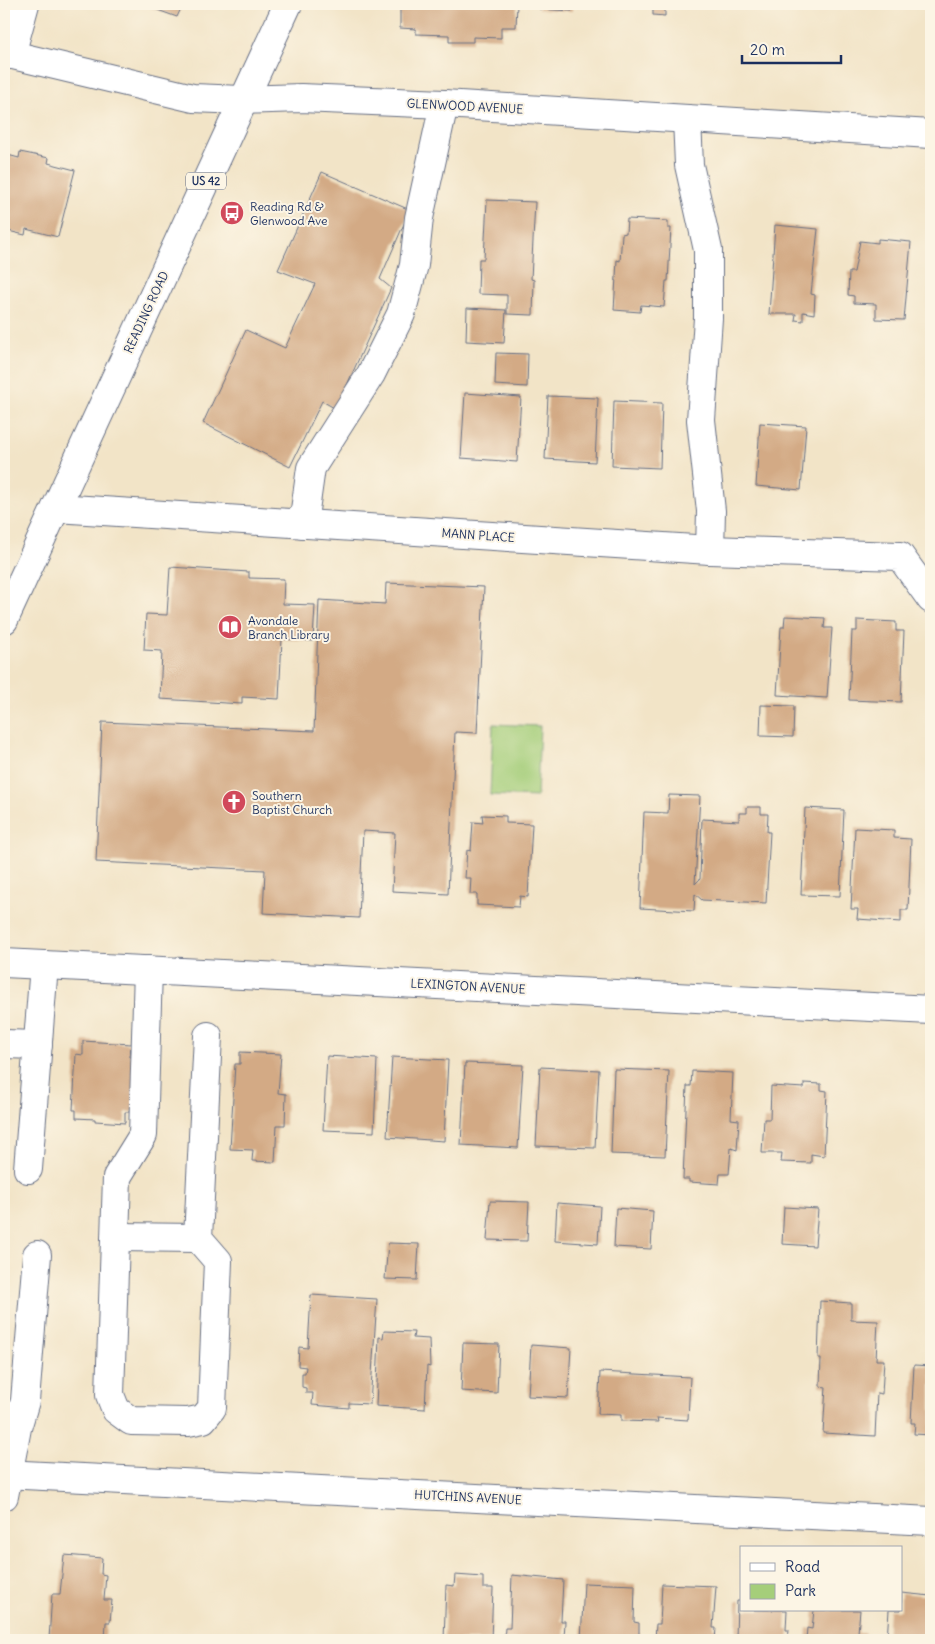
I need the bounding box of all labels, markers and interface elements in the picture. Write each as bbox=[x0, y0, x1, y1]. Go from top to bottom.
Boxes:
scale bar bbox=[742, 32, 841, 64]
text: 20 m bbox=[750, 40, 785, 59]
street label: GLENWOOD AVENUE bbox=[406, 95, 524, 117]
road number: US 42 bbox=[186, 172, 226, 190]
place label: Reading Rd & Glenwood Ave bbox=[250, 199, 327, 228]
bus stop icon: Reading Rd & Glenwood Ave bbox=[219, 200, 245, 226]
street label: READING ROAD bbox=[120, 269, 172, 355]
street label: MANN PLACE bbox=[441, 525, 515, 545]
place label: Avondale Branch Library bbox=[248, 613, 329, 642]
library icon: Avondale Branch Library bbox=[217, 614, 243, 640]
place label: Southern Baptist Church bbox=[252, 788, 332, 817]
church icon: Southern Baptist Church bbox=[221, 789, 247, 815]
street label: LEXINGTON AVENUE bbox=[410, 975, 526, 997]
street label: HUTCHINS AVENUE bbox=[414, 1487, 522, 1507]
legend bbox=[740, 1546, 902, 1612]
text: Road bbox=[785, 1557, 820, 1576]
text: Park bbox=[785, 1581, 816, 1600]

